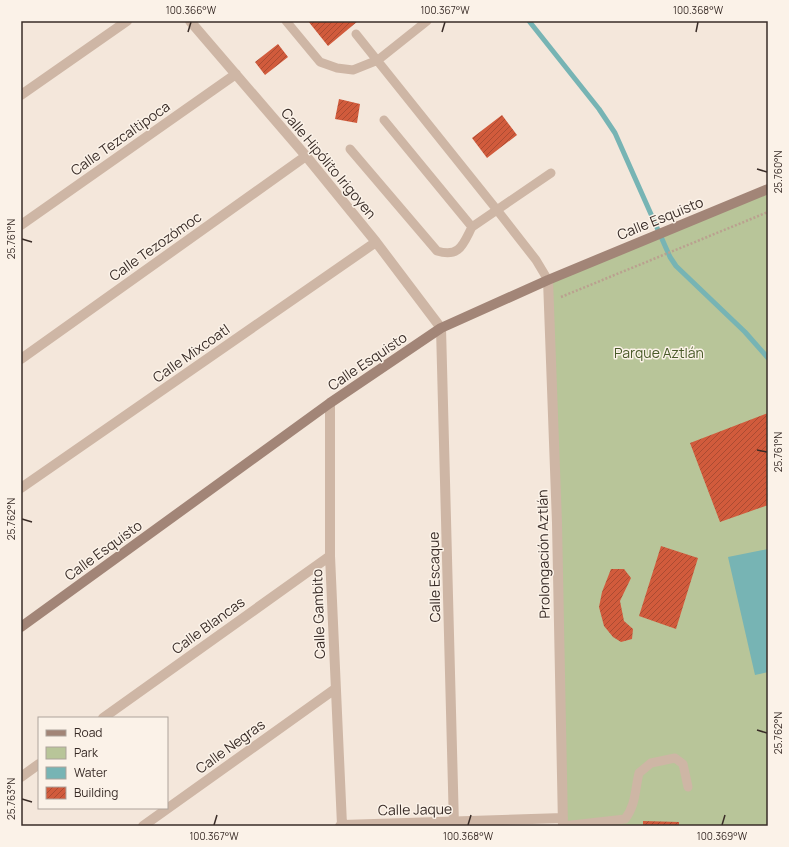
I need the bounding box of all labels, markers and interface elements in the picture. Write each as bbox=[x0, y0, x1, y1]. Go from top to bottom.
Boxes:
text: 100.366°W bbox=[166, 3, 217, 17]
text: 100.367°W bbox=[420, 3, 470, 17]
text: 100.368°W bbox=[673, 3, 724, 17]
street label: Calle Tezcaltipoca bbox=[67, 97, 173, 179]
street label: Calle Hipólito Irigoyen bbox=[277, 104, 381, 222]
text: 25.760°N bbox=[771, 151, 785, 193]
street label: Calle Esquisto bbox=[614, 192, 706, 244]
street label: Calle Tezozómoc bbox=[105, 207, 205, 285]
text: 25.761°N bbox=[4, 219, 18, 259]
street label: Calle Mixcoatl bbox=[149, 319, 233, 387]
street label: Calle Esquisto bbox=[324, 328, 410, 394]
park label: Parque Aztlán bbox=[614, 343, 704, 362]
text: 25.761°N bbox=[771, 432, 785, 472]
street label: Prolongación Aztlán bbox=[532, 489, 554, 619]
text: 25.762°N bbox=[4, 498, 18, 540]
street label: Calle Esquisto bbox=[60, 515, 146, 585]
street label: Calle Escaque bbox=[424, 531, 444, 623]
street label: Calle Gambito bbox=[307, 569, 329, 659]
street label: Calle Blancas bbox=[168, 592, 248, 658]
text: 25.762°N bbox=[771, 712, 785, 754]
street label: Calle Negras bbox=[192, 714, 268, 778]
legend bbox=[38, 717, 168, 809]
text: Road bbox=[74, 724, 102, 741]
text: Park bbox=[74, 744, 99, 761]
text: Water bbox=[74, 764, 108, 781]
text: 25.763°N bbox=[4, 778, 18, 820]
text: Building bbox=[74, 784, 118, 801]
street label: Calle Jaque bbox=[378, 799, 452, 819]
text: 100.367°W bbox=[189, 829, 239, 843]
text: 100.368°W bbox=[443, 829, 494, 843]
text: 100.369°W bbox=[697, 829, 748, 843]

